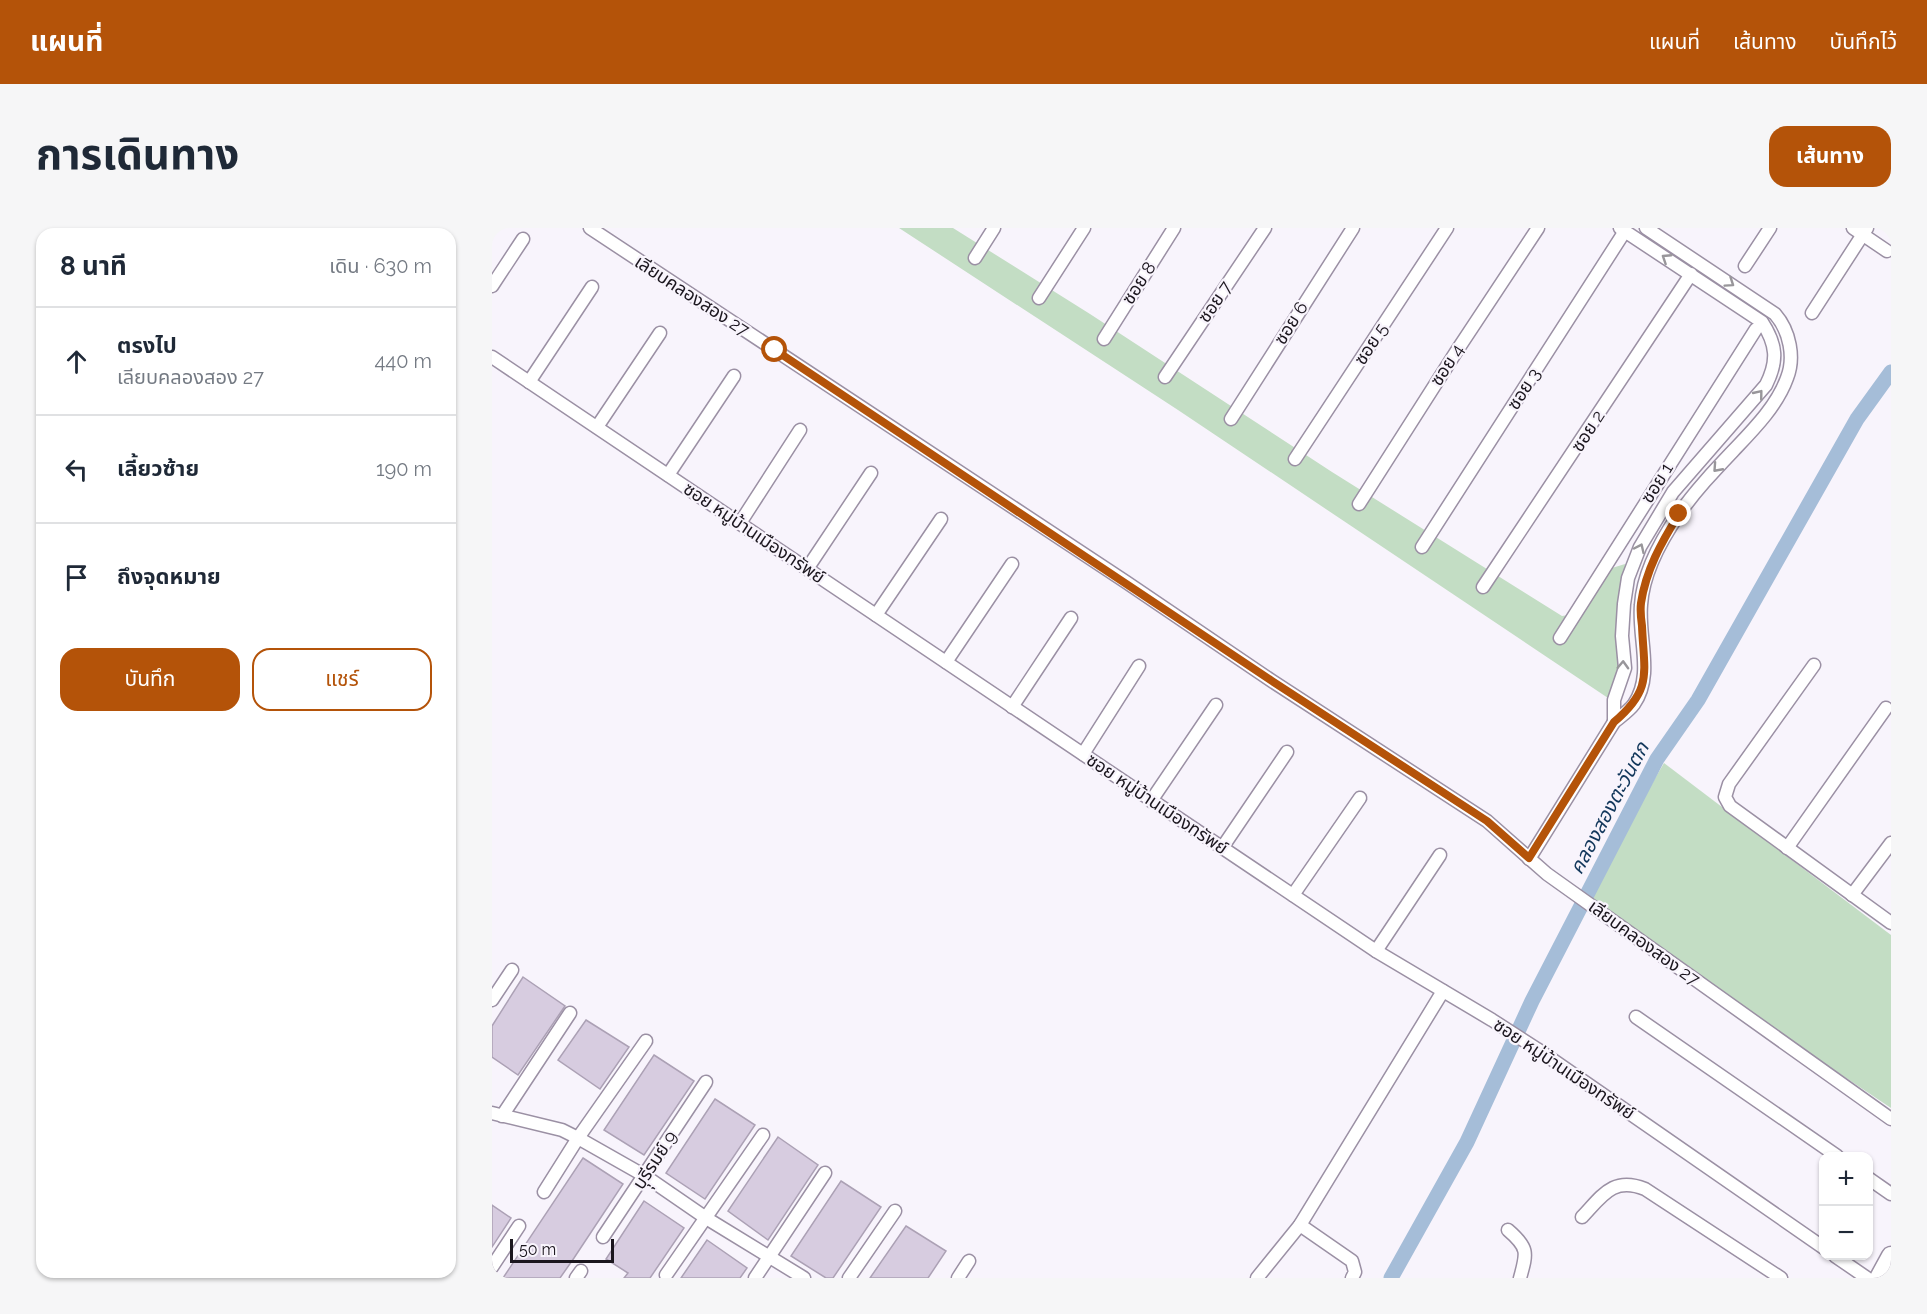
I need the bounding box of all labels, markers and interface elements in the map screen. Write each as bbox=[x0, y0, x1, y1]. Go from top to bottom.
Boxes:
text: แผนที่ bbox=[30, 25, 103, 58]
text: แผนที่ bbox=[1649, 29, 1700, 54]
text: เส้นทาง bbox=[1733, 29, 1797, 54]
text: บันทึกไว้ bbox=[1830, 29, 1897, 54]
button: เส้นทาง bbox=[1769, 126, 1891, 187]
text: การเดินทาง bbox=[36, 130, 239, 179]
text: 8 นาที bbox=[60, 251, 127, 281]
street label: เลียบคลองสอง 27 bbox=[631, 251, 754, 341]
text: เดิน · 630 m bbox=[329, 254, 432, 278]
one-way arrow bbox=[1662, 254, 1673, 265]
street label: ซอย 8 bbox=[1117, 258, 1160, 308]
one-way arrow bbox=[1724, 276, 1735, 287]
street label: ซอย 7 bbox=[1193, 277, 1236, 326]
street label: ซอย 6 bbox=[1269, 297, 1312, 348]
street label: ซอย 5 bbox=[1349, 319, 1392, 368]
text: ตรงไป bbox=[117, 332, 177, 358]
route start bbox=[761, 336, 787, 362]
street label: ซอย 4 bbox=[1425, 340, 1468, 390]
icon: ahead bbox=[60, 345, 93, 378]
text: 440 m bbox=[374, 349, 432, 373]
street label: ซอย 3 bbox=[1502, 364, 1545, 413]
text: เลียบคลองสอง 27 bbox=[117, 365, 264, 389]
one-way arrow bbox=[1751, 390, 1762, 401]
street label: ซอย 2 bbox=[1567, 406, 1609, 455]
icon: left bbox=[60, 453, 93, 486]
text: เลี้ยวซ้าย bbox=[117, 455, 199, 481]
text: 190 m bbox=[376, 457, 432, 481]
street label: ซอย 1 bbox=[1636, 459, 1677, 507]
one-way arrow bbox=[1714, 460, 1725, 471]
street label: ซอย หมู่บ้านเมืองทรัพย์ bbox=[679, 478, 829, 589]
route end bbox=[1665, 500, 1691, 526]
one-way arrow bbox=[1633, 544, 1645, 555]
icon: arrive bbox=[60, 561, 93, 594]
text: ถึงจุดหมาย bbox=[117, 563, 221, 589]
button: บันทึก bbox=[60, 648, 240, 711]
button: แชร์ bbox=[252, 648, 432, 711]
one-way arrow bbox=[1617, 661, 1630, 670]
water label: คลองสองตะวันตก bbox=[1564, 737, 1654, 878]
street label: ซอย หมู่บ้านเมืองทรัพย์ bbox=[1082, 749, 1232, 860]
street label: เลียบคลองสอง 27 bbox=[1585, 895, 1704, 990]
street label: ซอย หมู่บ้านเมืองทรัพย์ bbox=[1489, 1014, 1639, 1125]
street label: บุุรีรมย์ 9 bbox=[628, 1127, 686, 1196]
map controls bbox=[1819, 1152, 1873, 1260]
button: + bbox=[1819, 1152, 1873, 1206]
button: − bbox=[1819, 1206, 1873, 1260]
scale bar bbox=[510, 1236, 614, 1264]
text: 50 m bbox=[519, 1240, 556, 1259]

